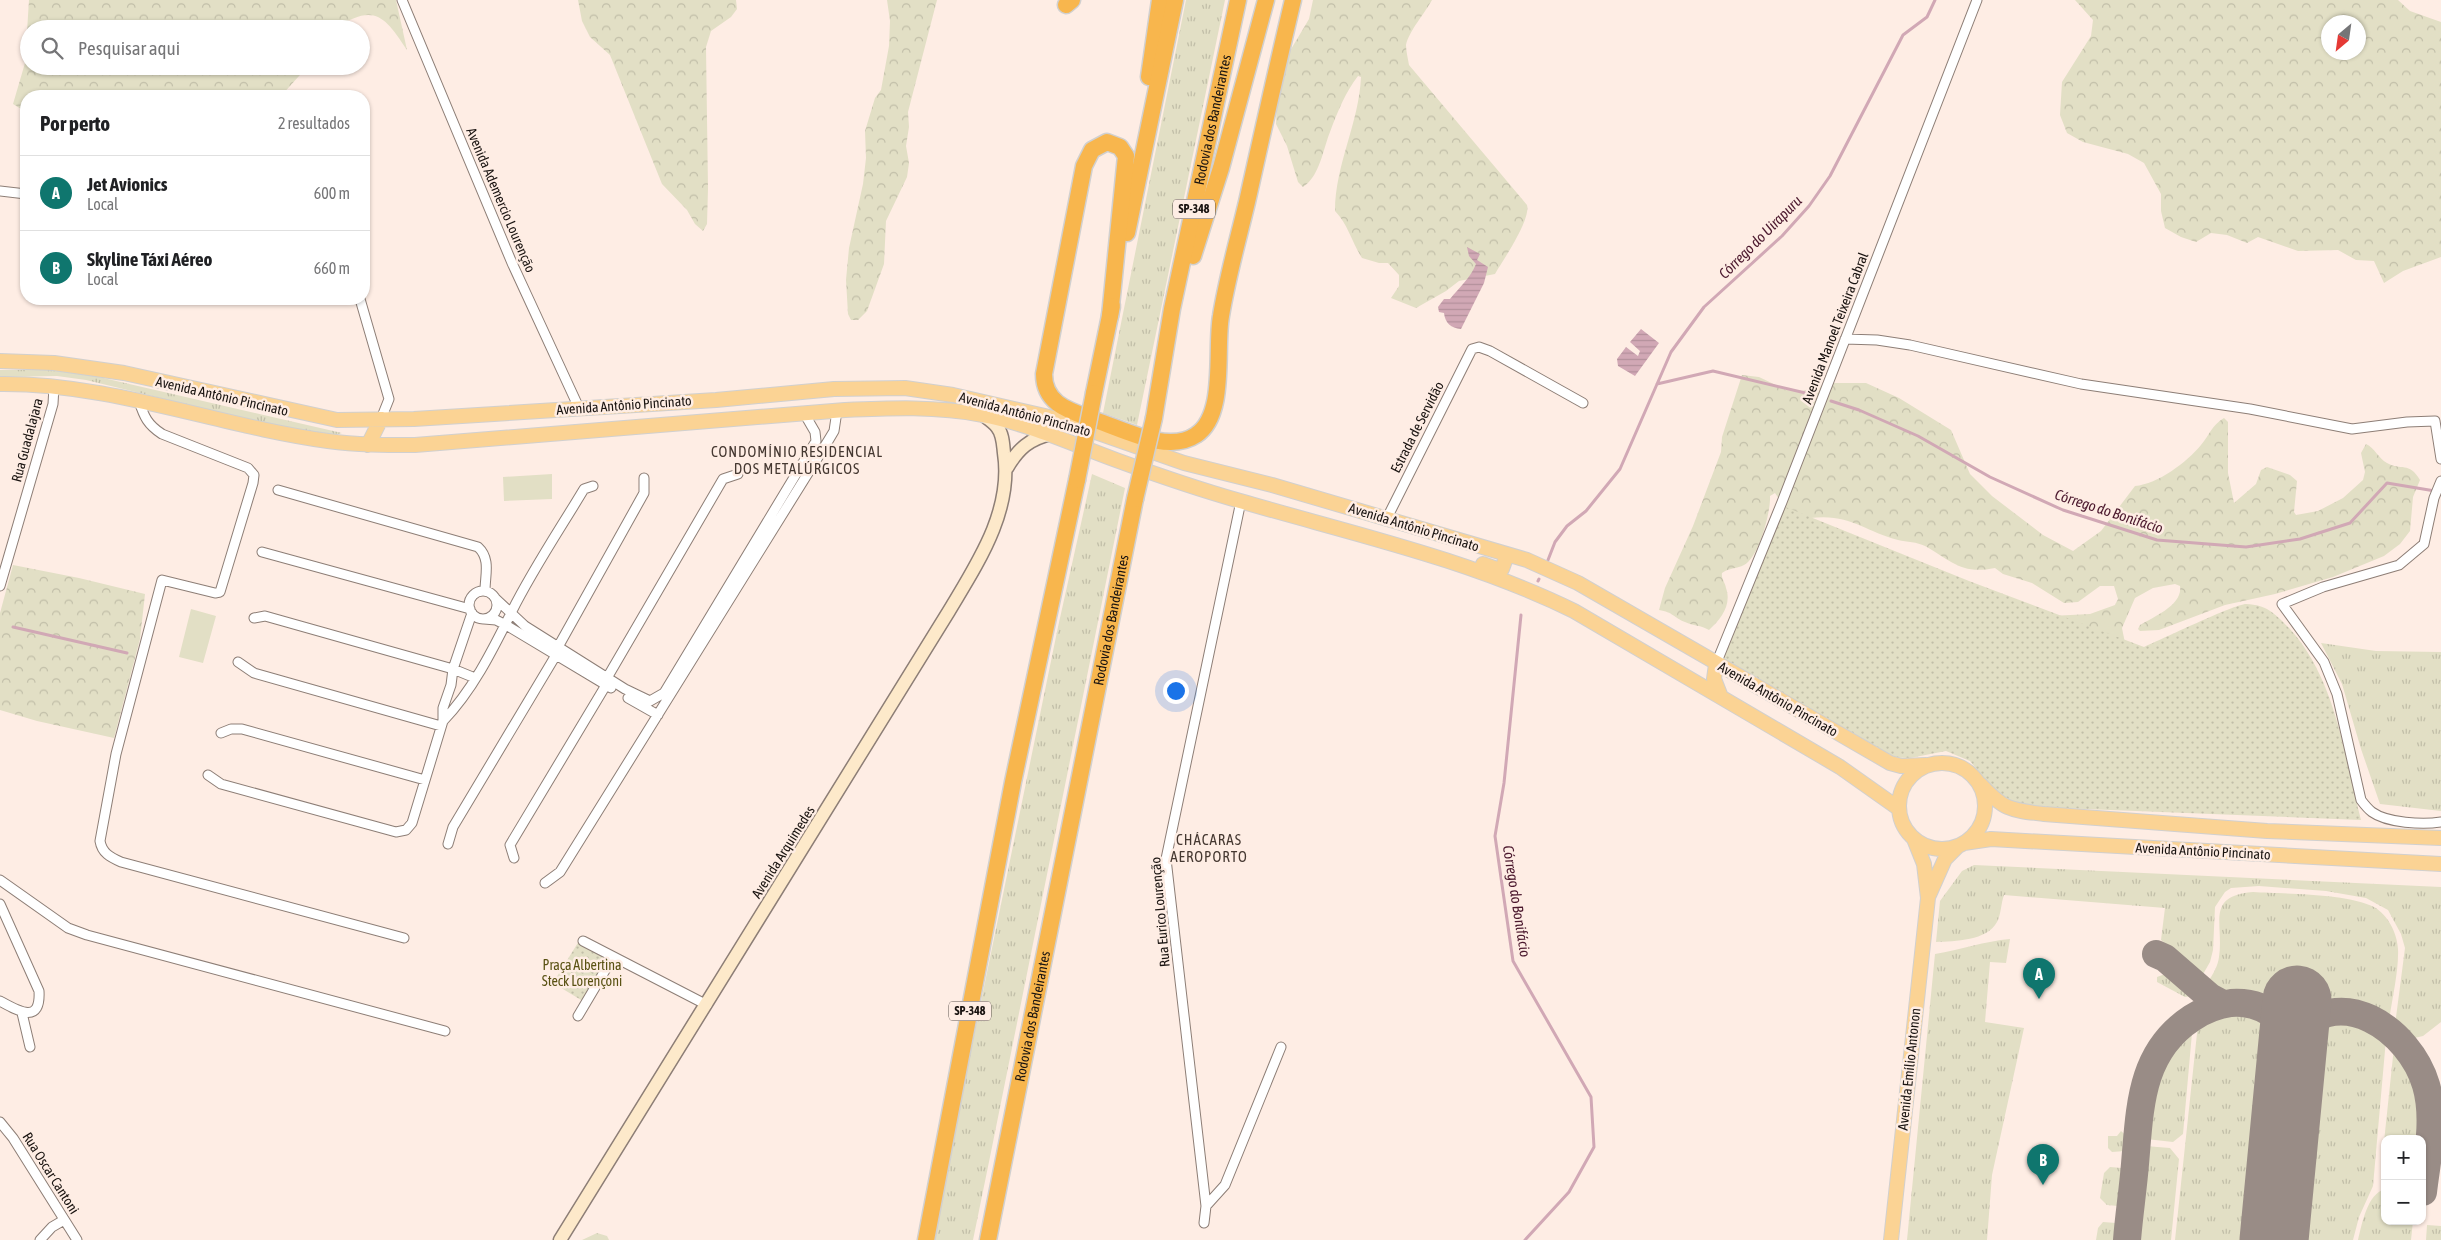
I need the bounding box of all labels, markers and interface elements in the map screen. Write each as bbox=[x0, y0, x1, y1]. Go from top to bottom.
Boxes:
north arrow bbox=[2321, 15, 2366, 60]
search box bbox=[20, 20, 370, 75]
icon: search bbox=[38, 34, 66, 62]
text: Pesquisar aqui bbox=[78, 37, 180, 59]
street label: Rodovia dos Bandeirantes bbox=[1191, 53, 1234, 186]
text: Por perto bbox=[40, 111, 110, 135]
text: 2 resultados bbox=[278, 114, 350, 132]
street label: Avenida Ademercio Lourenção bbox=[463, 125, 539, 275]
text: Jet Avionics bbox=[87, 173, 168, 195]
text: A bbox=[52, 184, 60, 202]
text: 600 m bbox=[314, 184, 350, 202]
water label: Córrego do Uirapuru bbox=[1715, 192, 1805, 282]
text: Local bbox=[87, 195, 118, 213]
road number: SP-348 bbox=[1173, 200, 1215, 218]
text: Skyline Táxi Aéreo bbox=[87, 248, 213, 270]
street label: Avenida Manoel Teixeira Cabral bbox=[1799, 250, 1871, 406]
text: B bbox=[52, 259, 60, 277]
text: 660 m bbox=[314, 259, 350, 277]
text: Local bbox=[87, 270, 118, 288]
street label: Avenida Antônio Pincinato bbox=[154, 373, 290, 419]
street label: Estrada de Servidão bbox=[1387, 379, 1447, 475]
street label: Avenida Antônio Pincinato bbox=[958, 389, 1092, 439]
street label: Avenida Antônio Pincinato bbox=[556, 392, 692, 418]
street label: Rua Guadalajara bbox=[8, 396, 46, 484]
district label: CONDOMÍNIO RESIDENCIAL DOS METALÚRGICOS bbox=[711, 443, 883, 477]
water label: Córrego do Bonifácio bbox=[2053, 485, 2165, 537]
street label: Avenida Antônio Pincinato bbox=[1347, 500, 1481, 554]
street label: Rodovia dos Bandeirantes bbox=[1090, 553, 1132, 687]
street label: Avenida Antônio Pincinato bbox=[1715, 658, 1841, 740]
your location bbox=[1163, 678, 1189, 704]
street label: Avenida Arquimedes bbox=[748, 803, 818, 901]
district label: CHÁCARAS AEROPORTO bbox=[1170, 831, 1248, 865]
street label: Avenida Antônio Pincinato bbox=[2135, 839, 2271, 863]
water label: Córrego do Bonifácio bbox=[1500, 844, 1534, 958]
street label: Rua Eurico Lourenção bbox=[1147, 856, 1173, 968]
street label: Rodovia dos Bandeirantes bbox=[1012, 950, 1053, 1083]
park label: Praça Albertina Steck Lorençoni bbox=[542, 957, 622, 989]
pin: A bbox=[2023, 958, 2055, 999]
road number: SP-348 bbox=[949, 1001, 991, 1020]
street label: Avenida Emílio Antonon bbox=[1895, 1007, 1923, 1131]
street label: Rua Oscar Cantoni bbox=[20, 1129, 82, 1217]
map controls bbox=[2381, 1135, 2426, 1225]
button: + bbox=[2381, 1135, 2426, 1180]
pin: B bbox=[2027, 1144, 2059, 1185]
button: − bbox=[2381, 1180, 2426, 1225]

